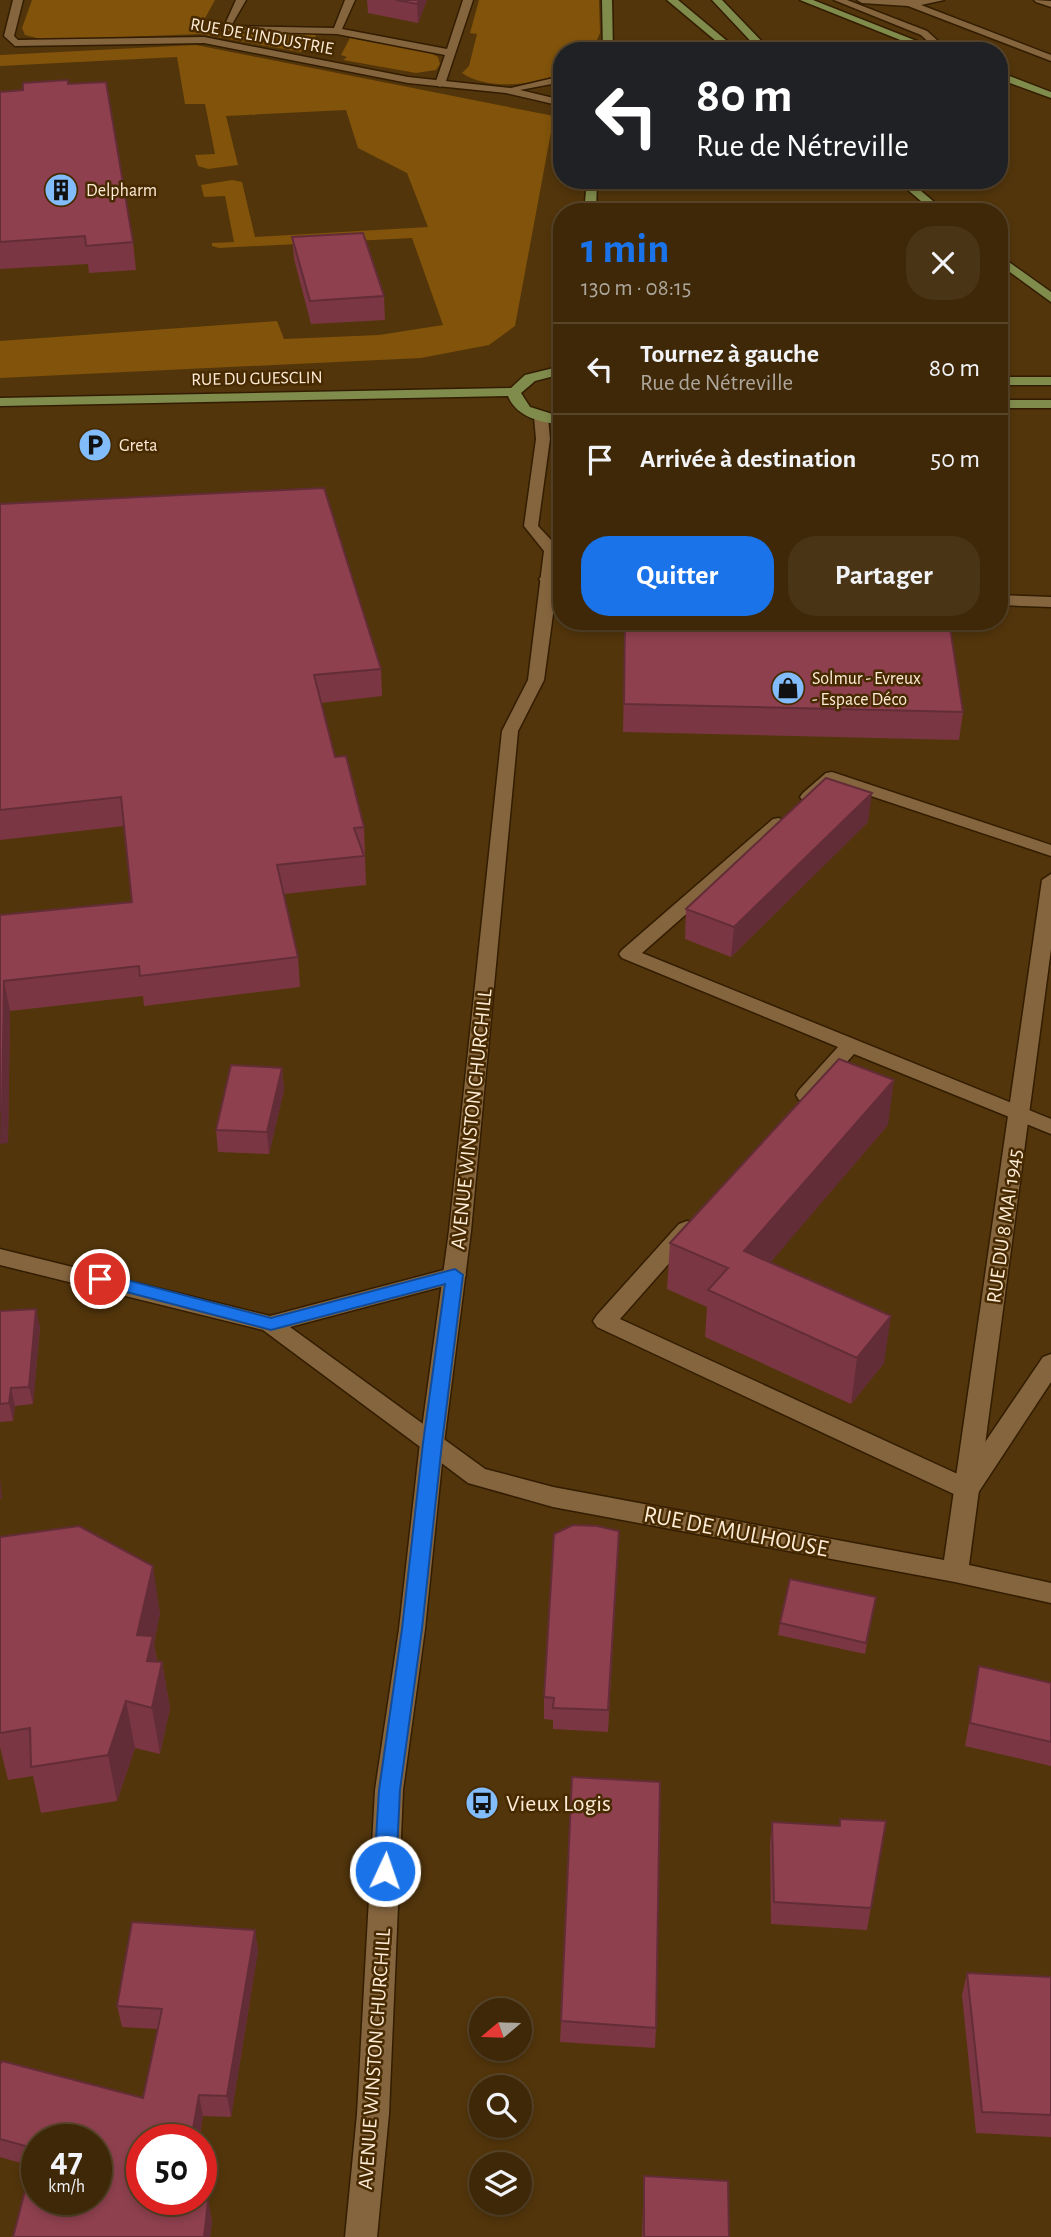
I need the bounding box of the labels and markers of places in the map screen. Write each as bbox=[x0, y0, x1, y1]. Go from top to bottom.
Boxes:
building icon: Delpharm bbox=[42, 171, 80, 209]
place label: Delpharm bbox=[86, 182, 157, 200]
parking icon: Greta bbox=[76, 426, 114, 464]
place label: Greta bbox=[119, 437, 158, 455]
shop icon: Solmur - Evreux - Espace Déco bbox=[769, 669, 807, 707]
place label: Solmur - Evreux - Espace Déco bbox=[812, 670, 921, 709]
pin bbox=[70, 1249, 130, 1309]
bus stop icon: Vieux Logis bbox=[463, 1784, 501, 1822]
place label: Vieux Logis bbox=[506, 1792, 611, 1816]

